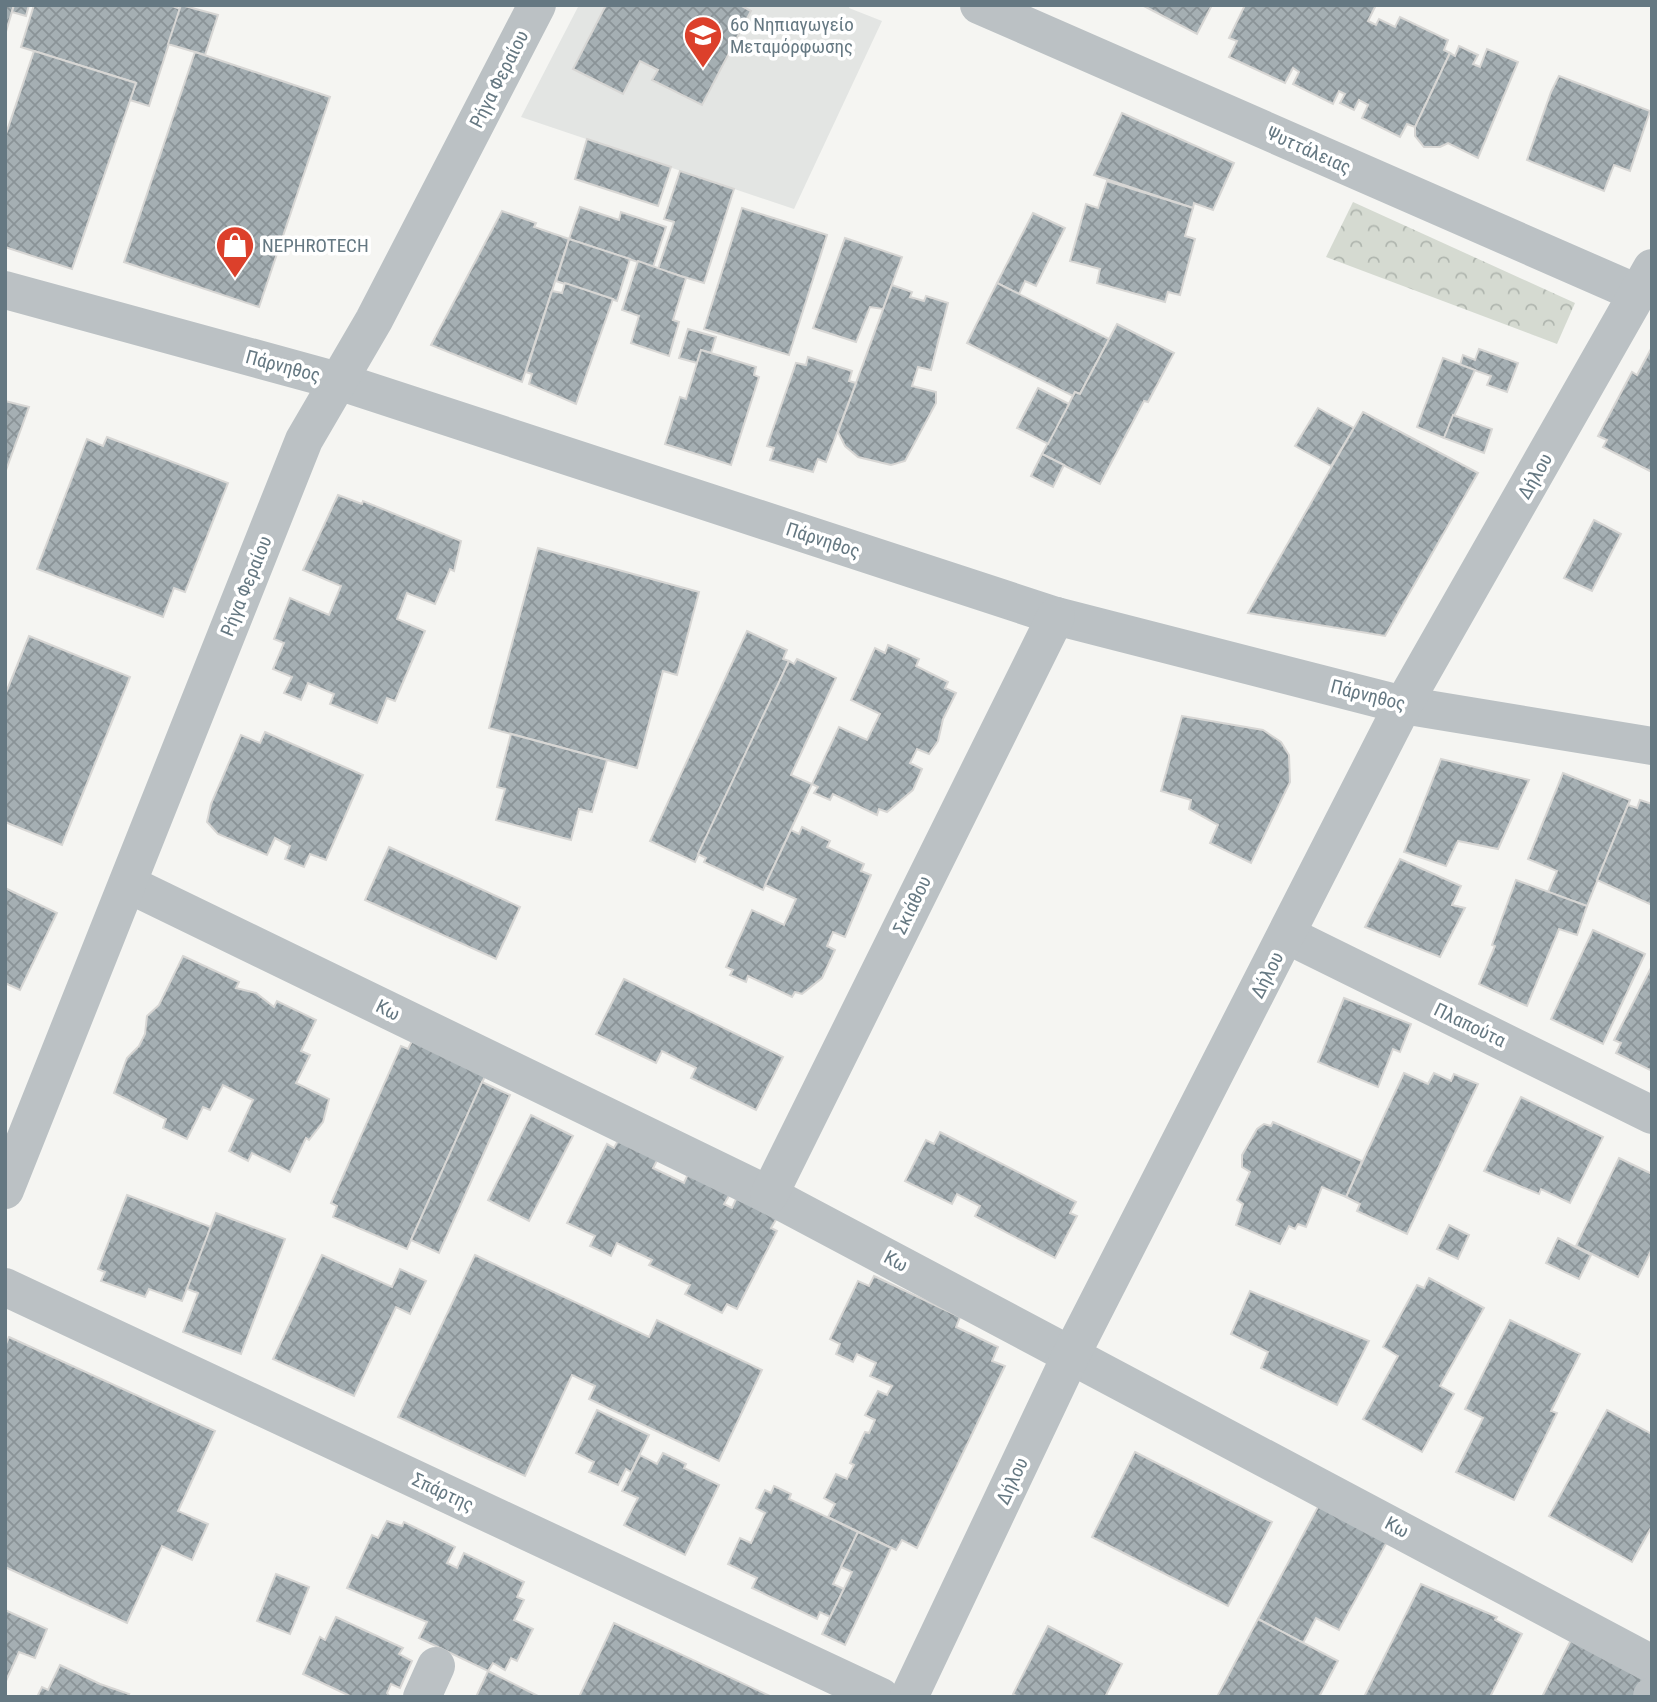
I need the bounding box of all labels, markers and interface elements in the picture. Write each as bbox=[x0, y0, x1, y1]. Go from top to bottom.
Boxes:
place label: 6ο Νηπιαγωγείο Μεταμόρφωσης bbox=[730, 13, 854, 58]
school or university icon: 6ο Νηπιαγωγείο Μεταμόρφωσης bbox=[682, 14, 724, 69]
street label: Ρήγα Φεραίου bbox=[465, 27, 533, 131]
street label: Ψυττάλειας bbox=[1263, 121, 1355, 179]
shop icon: NEPHROTECH bbox=[214, 224, 256, 279]
place label: NEPHROTECH bbox=[262, 234, 369, 257]
street label: Πάρνηθος bbox=[243, 345, 323, 387]
street label: Δήλου bbox=[1513, 449, 1557, 503]
street label: Πάρνηθος bbox=[783, 517, 863, 563]
street label: Ρήγα Φεραίου bbox=[215, 532, 277, 640]
street label: Πάρνηθος bbox=[1328, 675, 1408, 715]
street label: Σκιάθου bbox=[888, 872, 936, 938]
street label: Δήλου bbox=[1246, 948, 1288, 1002]
street label: Κω bbox=[372, 994, 404, 1026]
street label: Πλαπούτα bbox=[1430, 998, 1510, 1052]
street label: Κω bbox=[880, 1245, 912, 1277]
street label: Δήλου bbox=[991, 1454, 1033, 1508]
street label: Σπάρτης bbox=[409, 1468, 477, 1516]
street label: Κω bbox=[1381, 1511, 1413, 1543]

